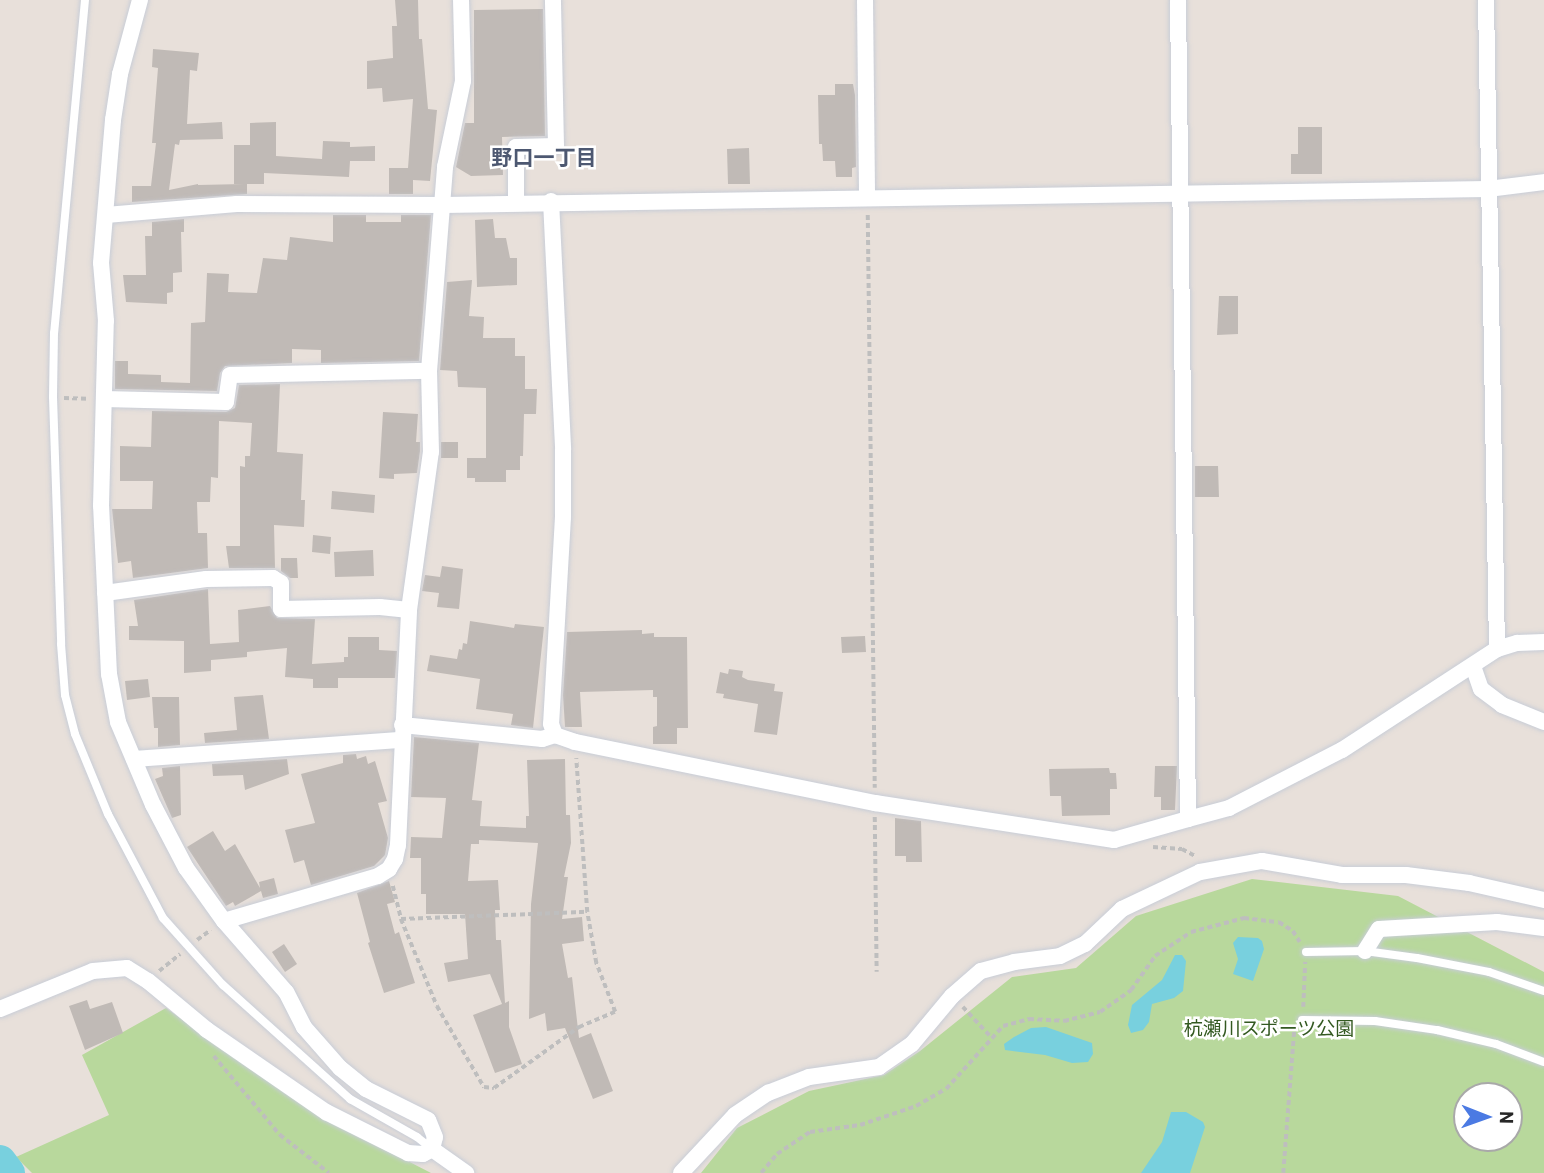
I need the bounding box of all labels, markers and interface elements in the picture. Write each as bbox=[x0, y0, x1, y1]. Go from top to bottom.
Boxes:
district label: 野口一丁目 bbox=[492, 144, 596, 170]
park label: 杭瀬川スポーツ公園 bbox=[1184, 1017, 1354, 1039]
north arrow bbox=[1453, 1082, 1523, 1152]
text: N bbox=[1496, 1111, 1519, 1124]

